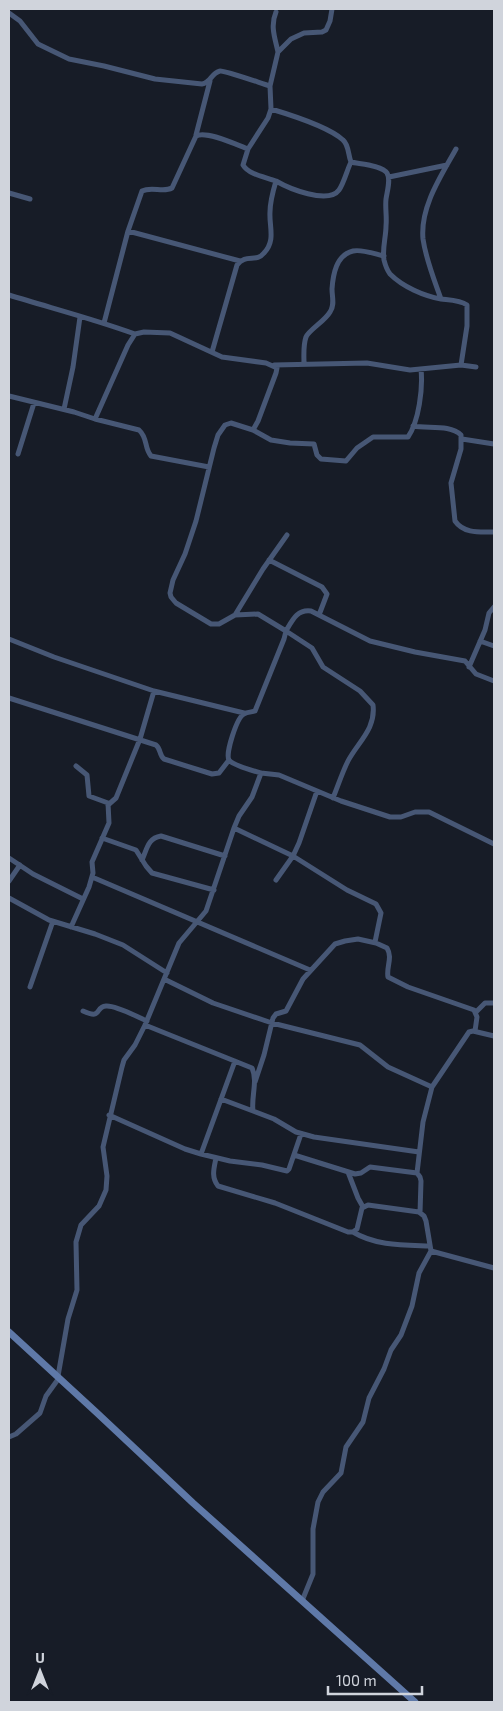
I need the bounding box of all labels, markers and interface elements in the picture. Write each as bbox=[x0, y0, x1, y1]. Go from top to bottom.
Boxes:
north arrow bbox=[15, 1646, 65, 1696]
text: U bbox=[35, 1649, 45, 1666]
scale bar bbox=[328, 1664, 422, 1696]
text: 100 m bbox=[336, 1671, 377, 1689]

